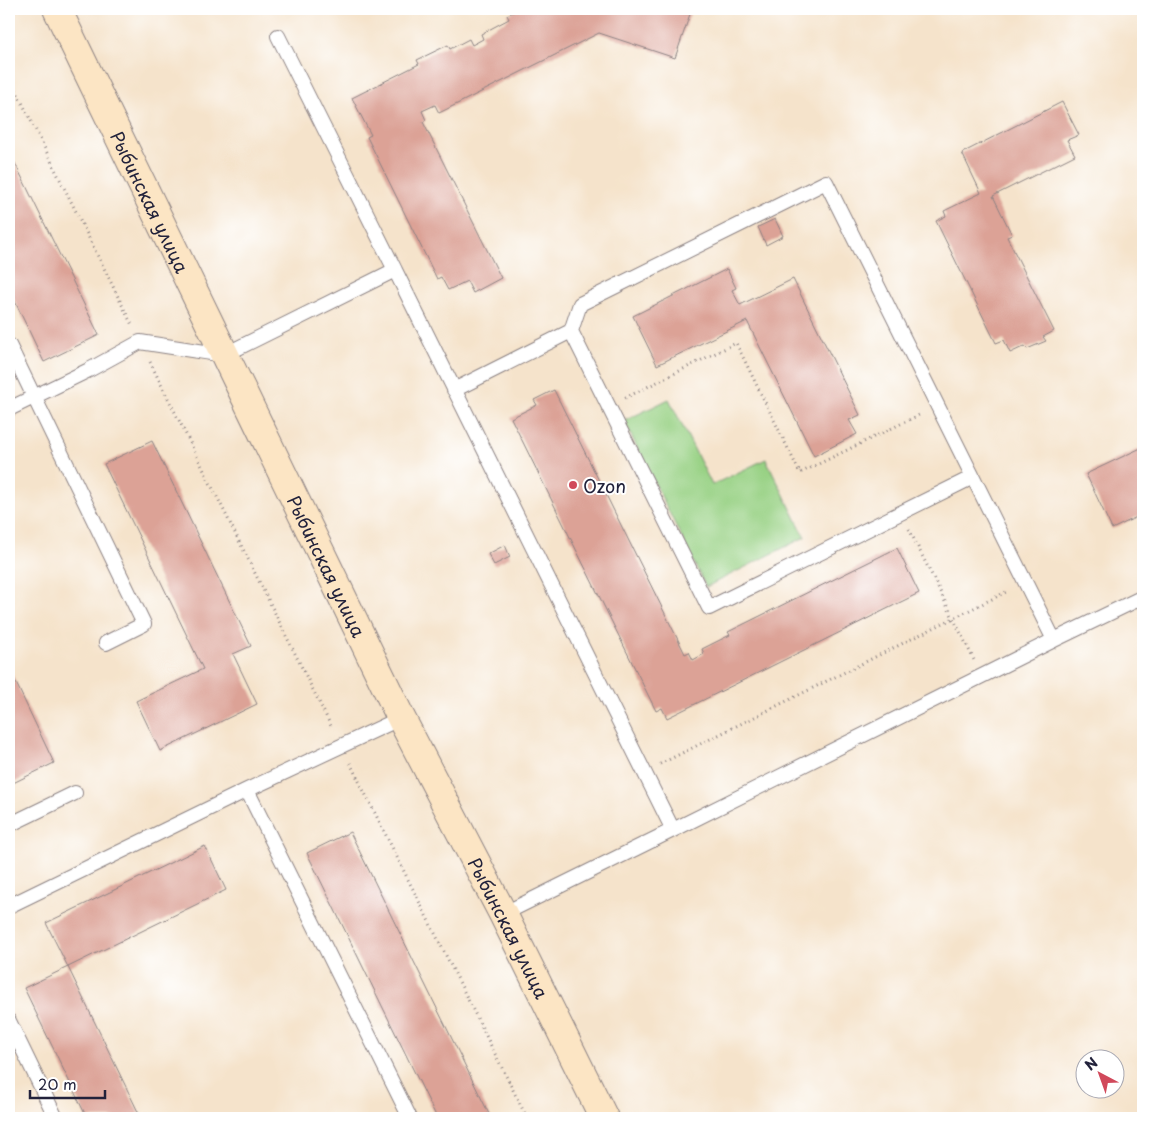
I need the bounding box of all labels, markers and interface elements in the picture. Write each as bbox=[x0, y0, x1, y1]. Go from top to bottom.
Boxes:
street label: Рыбинская улица bbox=[104, 126, 197, 278]
place label: Ozon bbox=[583, 472, 626, 499]
marker: Ozon bbox=[567, 479, 579, 491]
street label: Рыбинская улица bbox=[281, 490, 373, 642]
street label: Рыбинская улица bbox=[462, 852, 556, 1003]
north arrow bbox=[1074, 1050, 1124, 1100]
text: N bbox=[1080, 1052, 1102, 1075]
scale bar bbox=[30, 1067, 105, 1099]
text: 20 m bbox=[38, 1072, 77, 1095]

